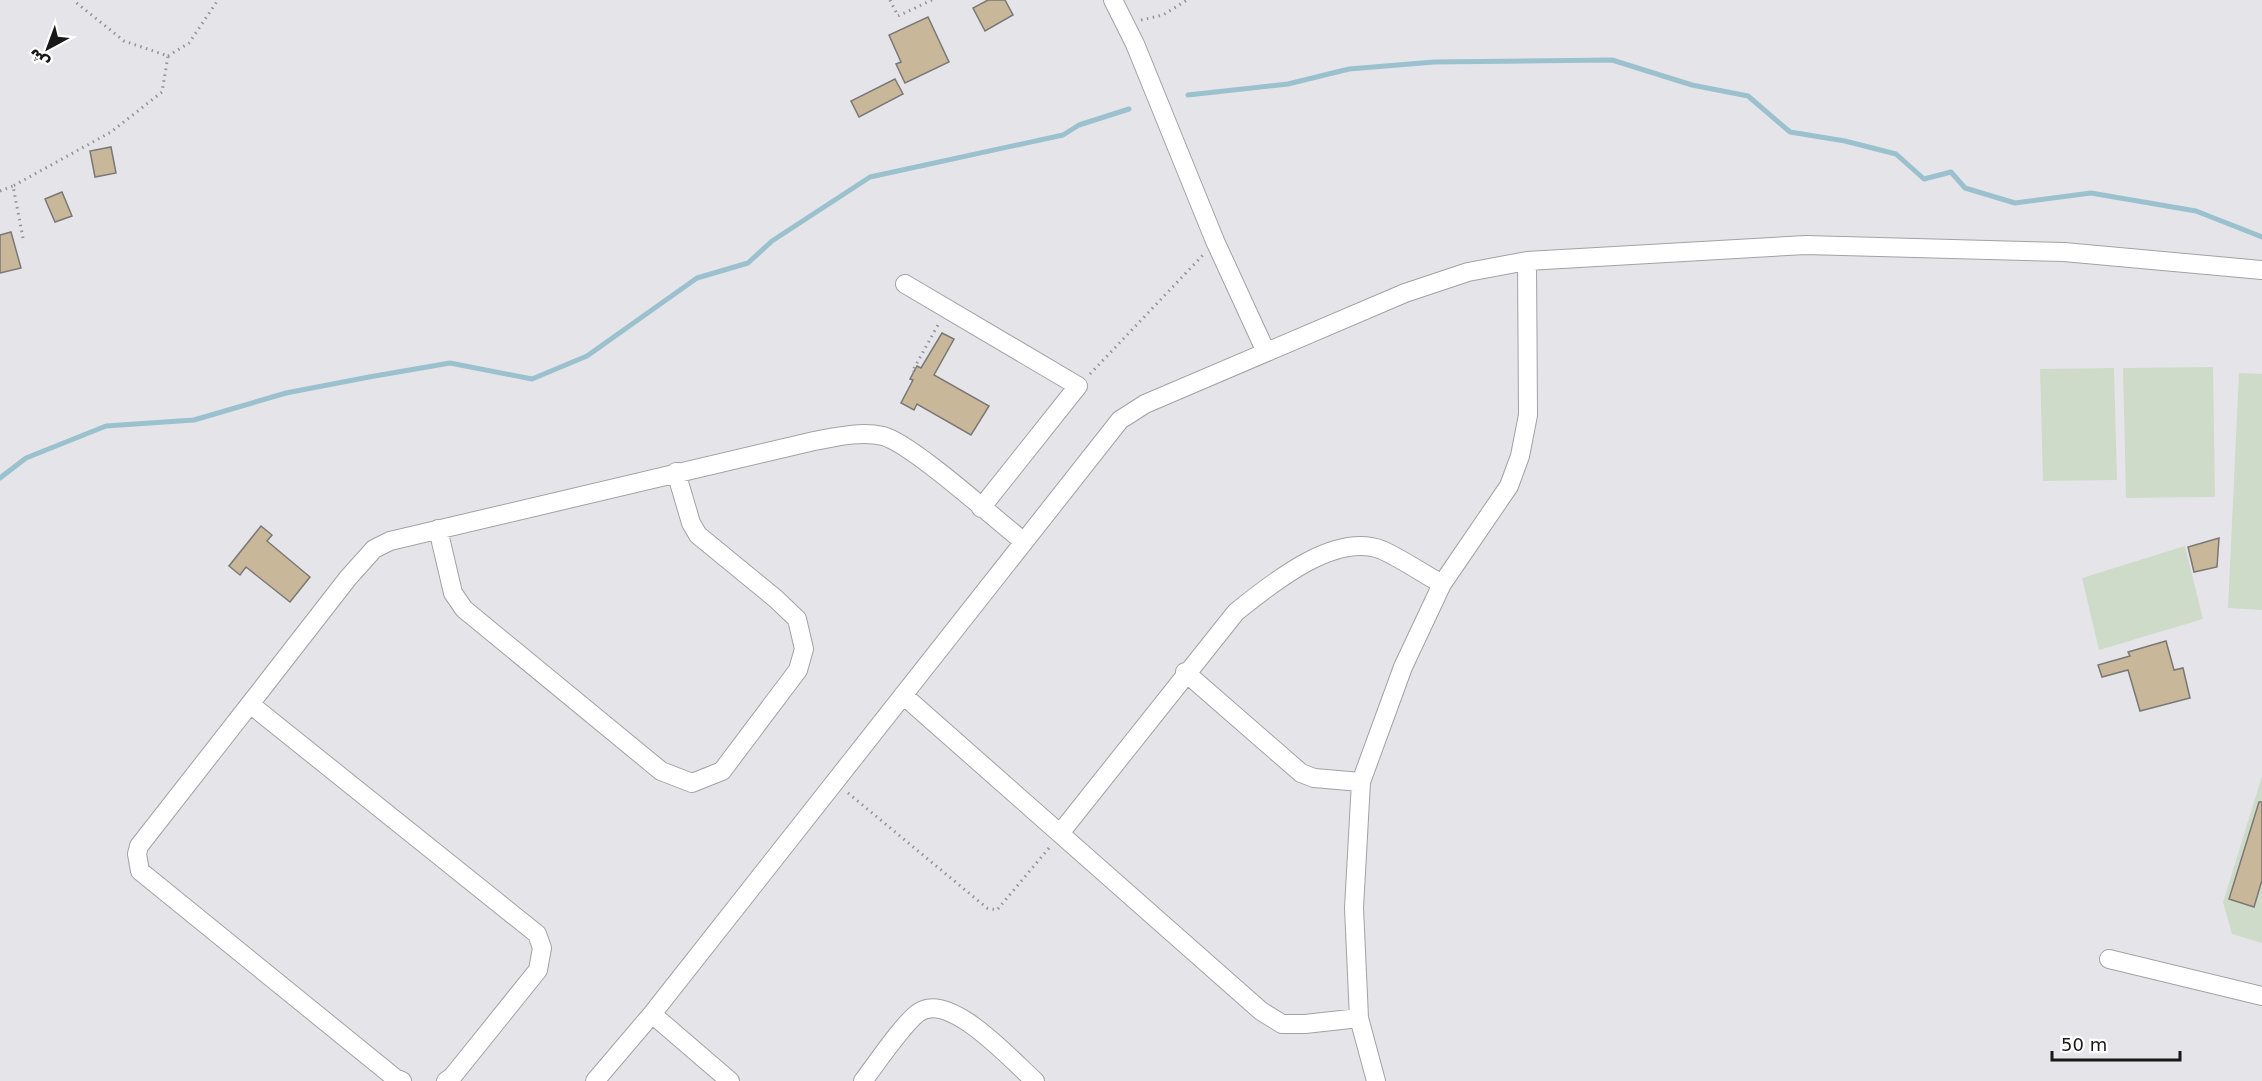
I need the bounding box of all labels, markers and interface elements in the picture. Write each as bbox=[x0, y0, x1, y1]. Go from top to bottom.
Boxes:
north arrow bbox=[18, 18, 78, 78]
text: ش bbox=[24, 45, 53, 73]
scale bar bbox=[2052, 1024, 2180, 1062]
text: 50 m bbox=[2061, 1034, 2107, 1055]

